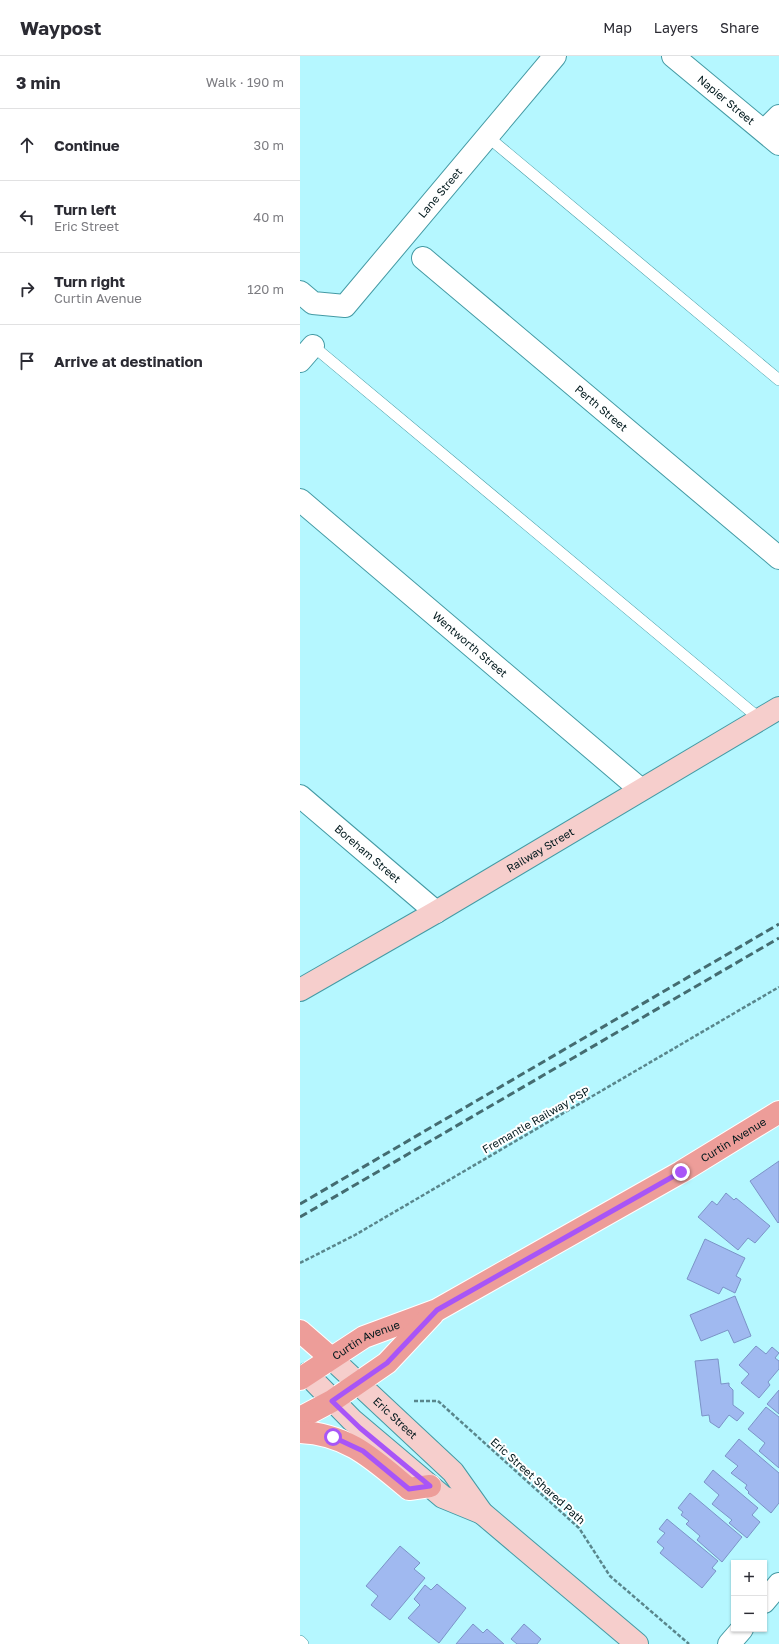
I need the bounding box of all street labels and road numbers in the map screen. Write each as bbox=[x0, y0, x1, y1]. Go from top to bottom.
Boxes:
street label: Napier Street bbox=[695, 72, 758, 127]
street label: Lane Street bbox=[415, 165, 464, 220]
street label: Perth Street bbox=[573, 382, 630, 434]
street label: Wentworth Street bbox=[430, 609, 510, 679]
street label: Boreham Street bbox=[332, 822, 404, 885]
street label: Railway Street bbox=[504, 825, 576, 875]
street label: Fremantle Railway PSP bbox=[480, 1084, 592, 1156]
street label: Curtin Avenue bbox=[698, 1115, 768, 1165]
street label: Curtin Avenue bbox=[329, 1317, 401, 1362]
street label: Eric Street bbox=[371, 1394, 420, 1441]
street label: Eric Street Shared Path bbox=[488, 1435, 588, 1526]

